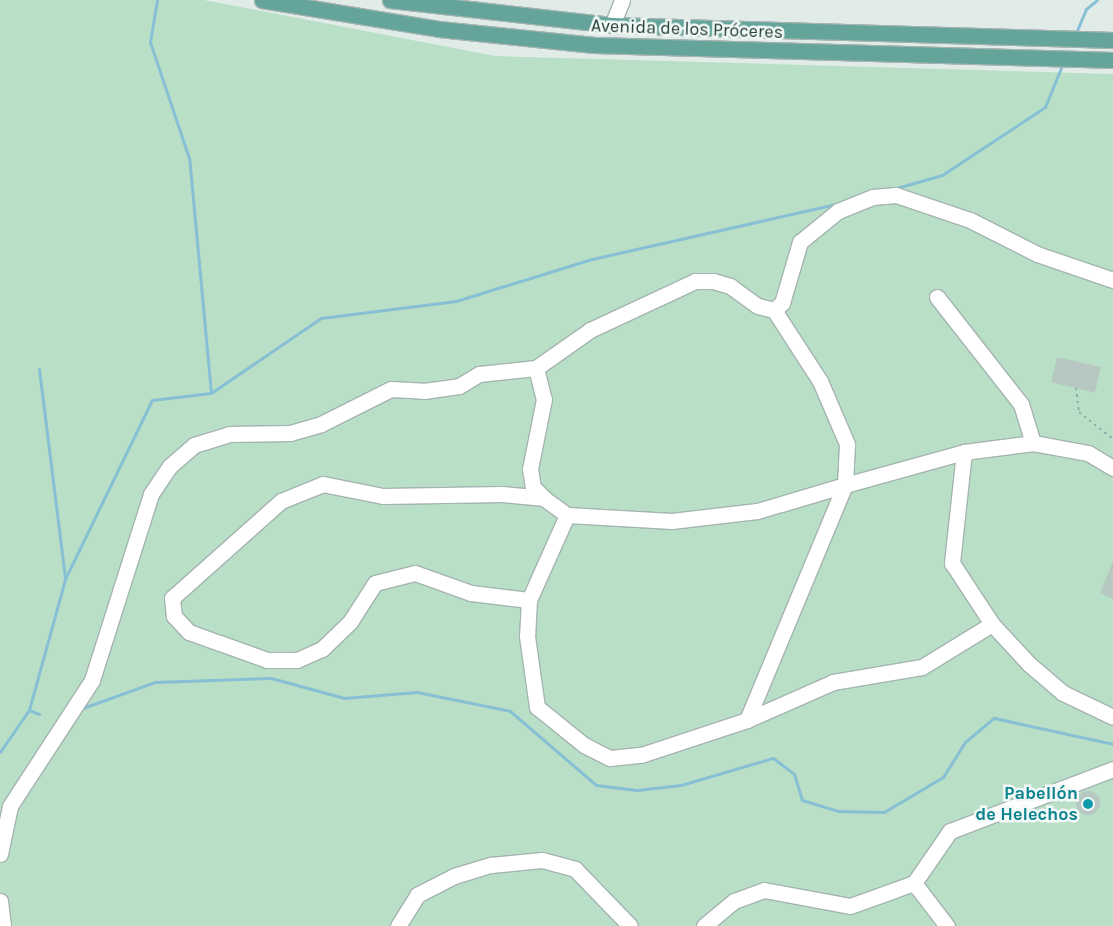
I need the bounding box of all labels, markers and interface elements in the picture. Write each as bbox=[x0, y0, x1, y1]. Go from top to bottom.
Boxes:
street label: Avenida de los Próceres bbox=[591, 15, 783, 43]
place label: Pabellón de Helechos bbox=[975, 783, 1078, 826]
marker: Pabellón de Helechos bbox=[1082, 798, 1094, 810]

